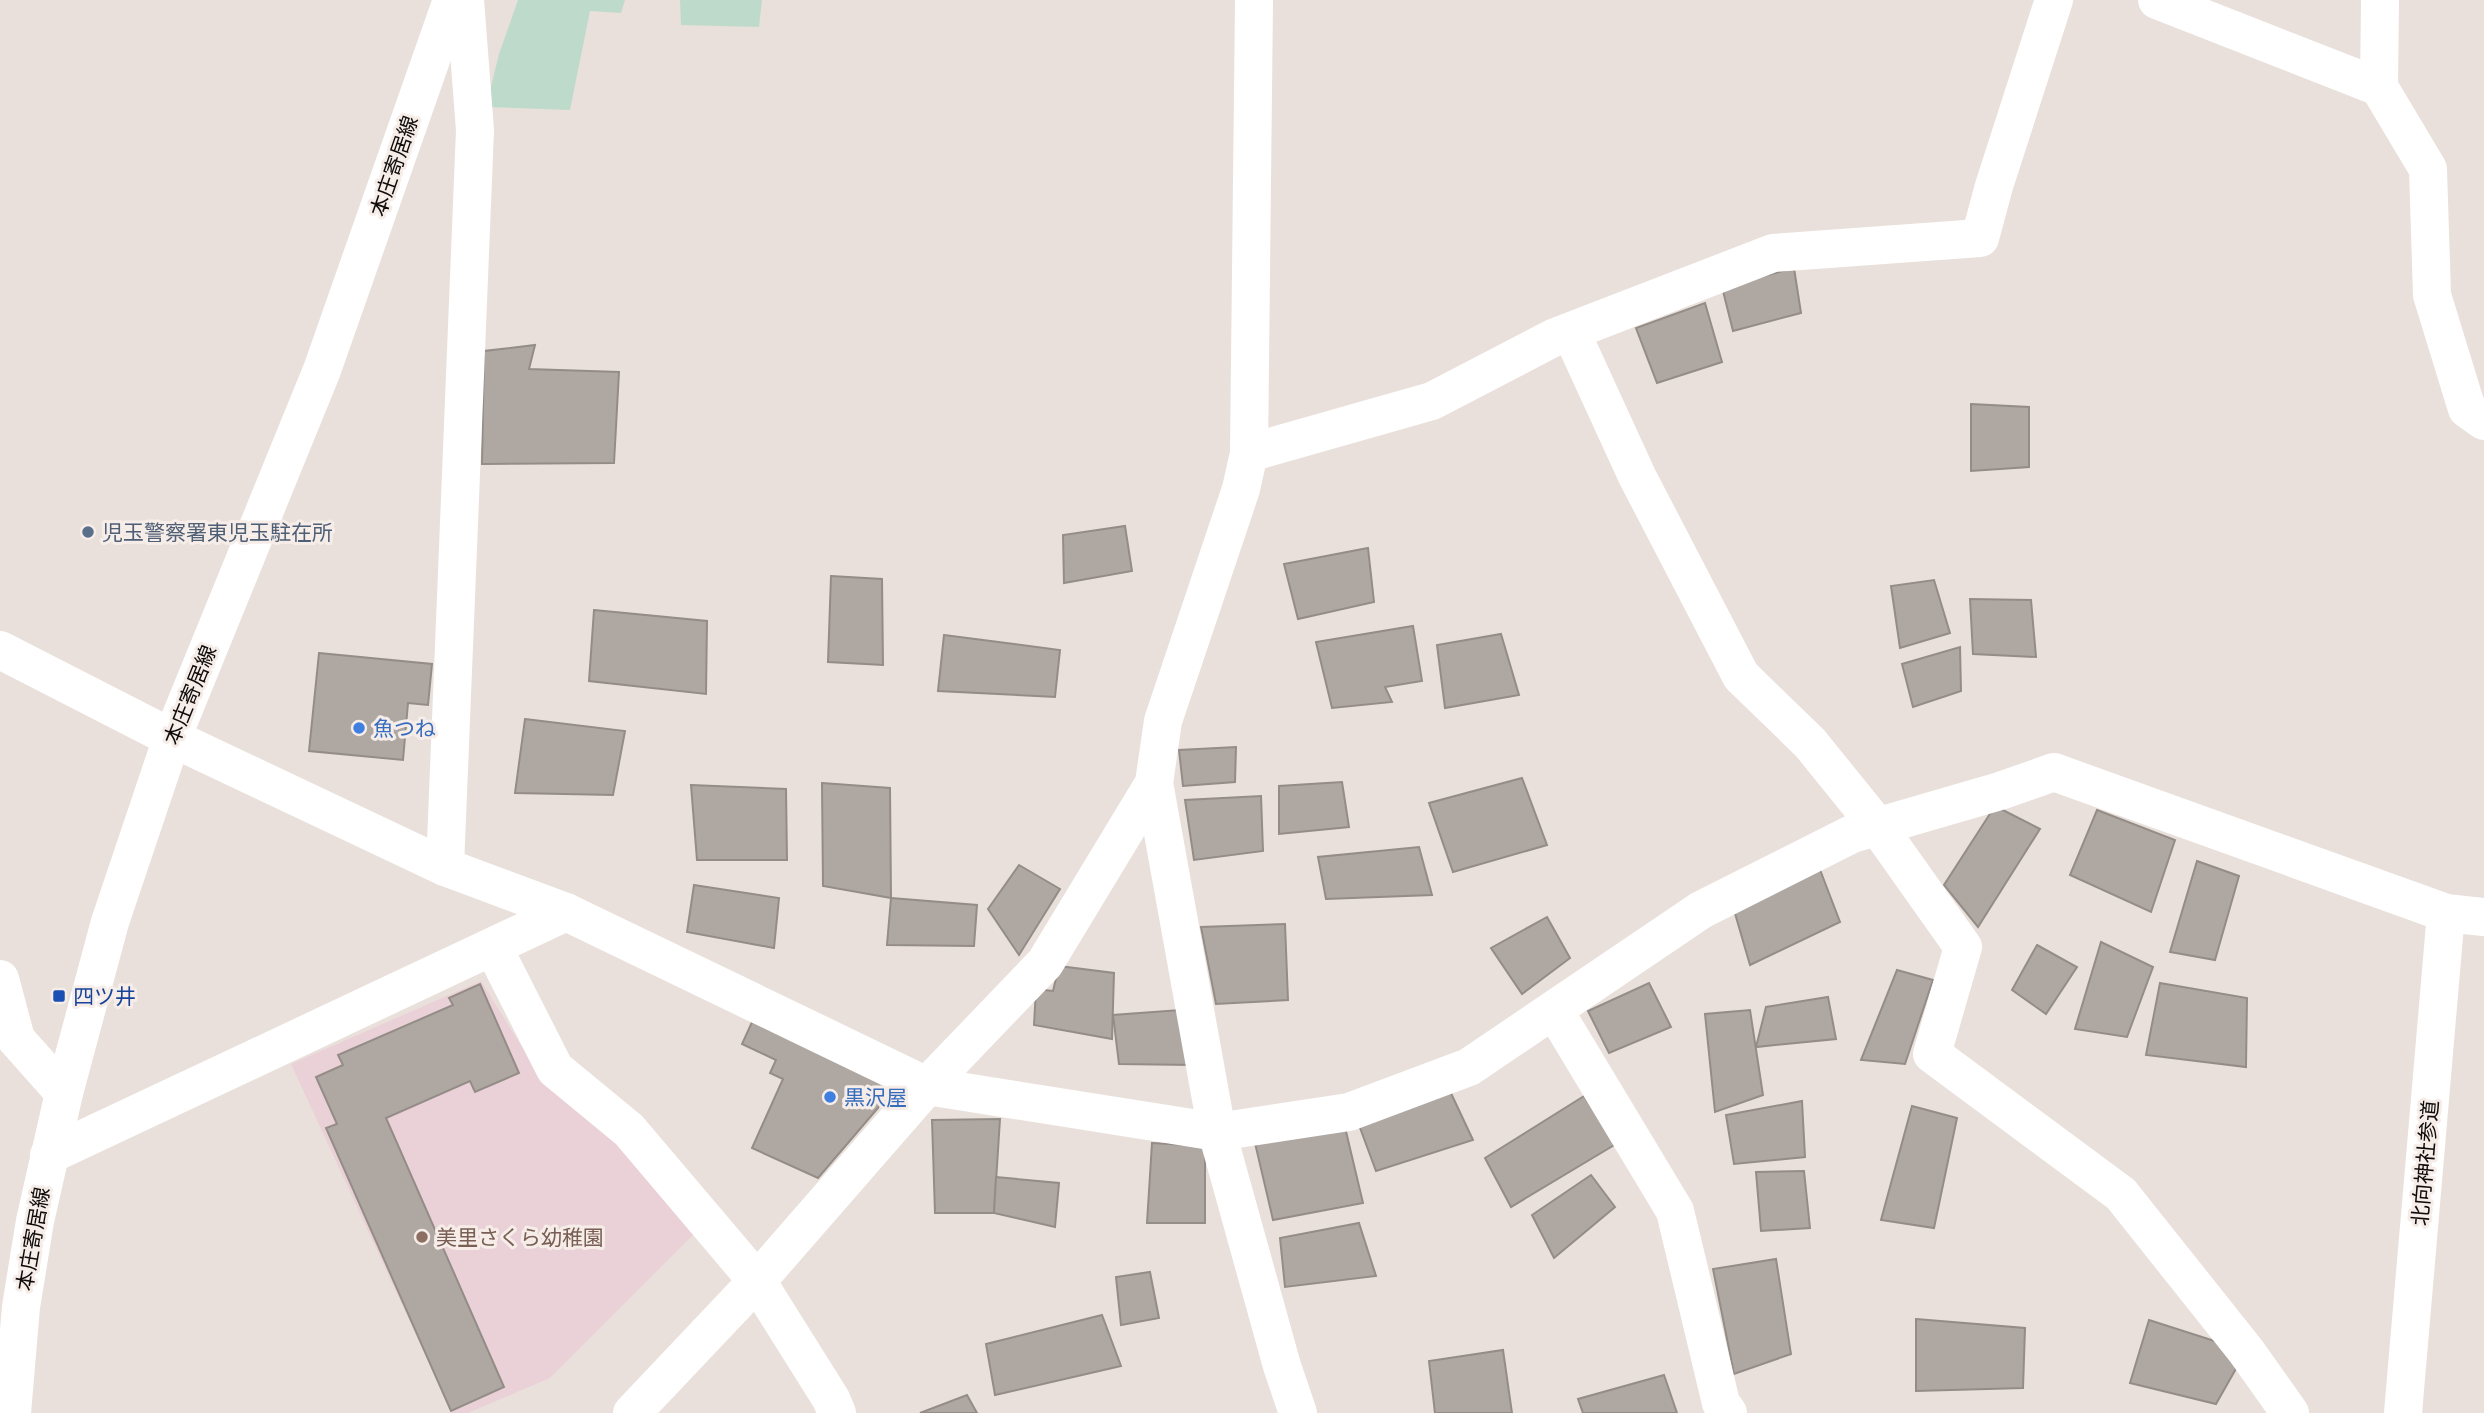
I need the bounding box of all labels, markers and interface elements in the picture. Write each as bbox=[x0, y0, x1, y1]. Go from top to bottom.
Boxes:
street label: 本庄寄居線 bbox=[365, 112, 423, 220]
place label: 児玉警察署東児玉駐在所 bbox=[102, 520, 333, 545]
marker: 児玉警察署東児玉駐在所 bbox=[80, 524, 96, 540]
street label: 本庄寄居線 bbox=[159, 642, 221, 748]
place label: 魚つね bbox=[373, 716, 436, 741]
marker: 魚つね bbox=[351, 720, 367, 736]
place label: 四ツ井 bbox=[73, 984, 136, 1009]
marker: 四ツ井 bbox=[51, 988, 67, 1004]
place label: 黒沢屋 bbox=[844, 1085, 907, 1110]
marker: 黒沢屋 bbox=[822, 1089, 838, 1105]
street label: 北向神社参道 bbox=[2407, 1099, 2443, 1227]
street label: 本庄寄居線 bbox=[12, 1185, 54, 1293]
place label: 美里さくら幼稚園 bbox=[436, 1225, 604, 1250]
marker: 美里さくら幼稚園 bbox=[414, 1229, 430, 1245]

